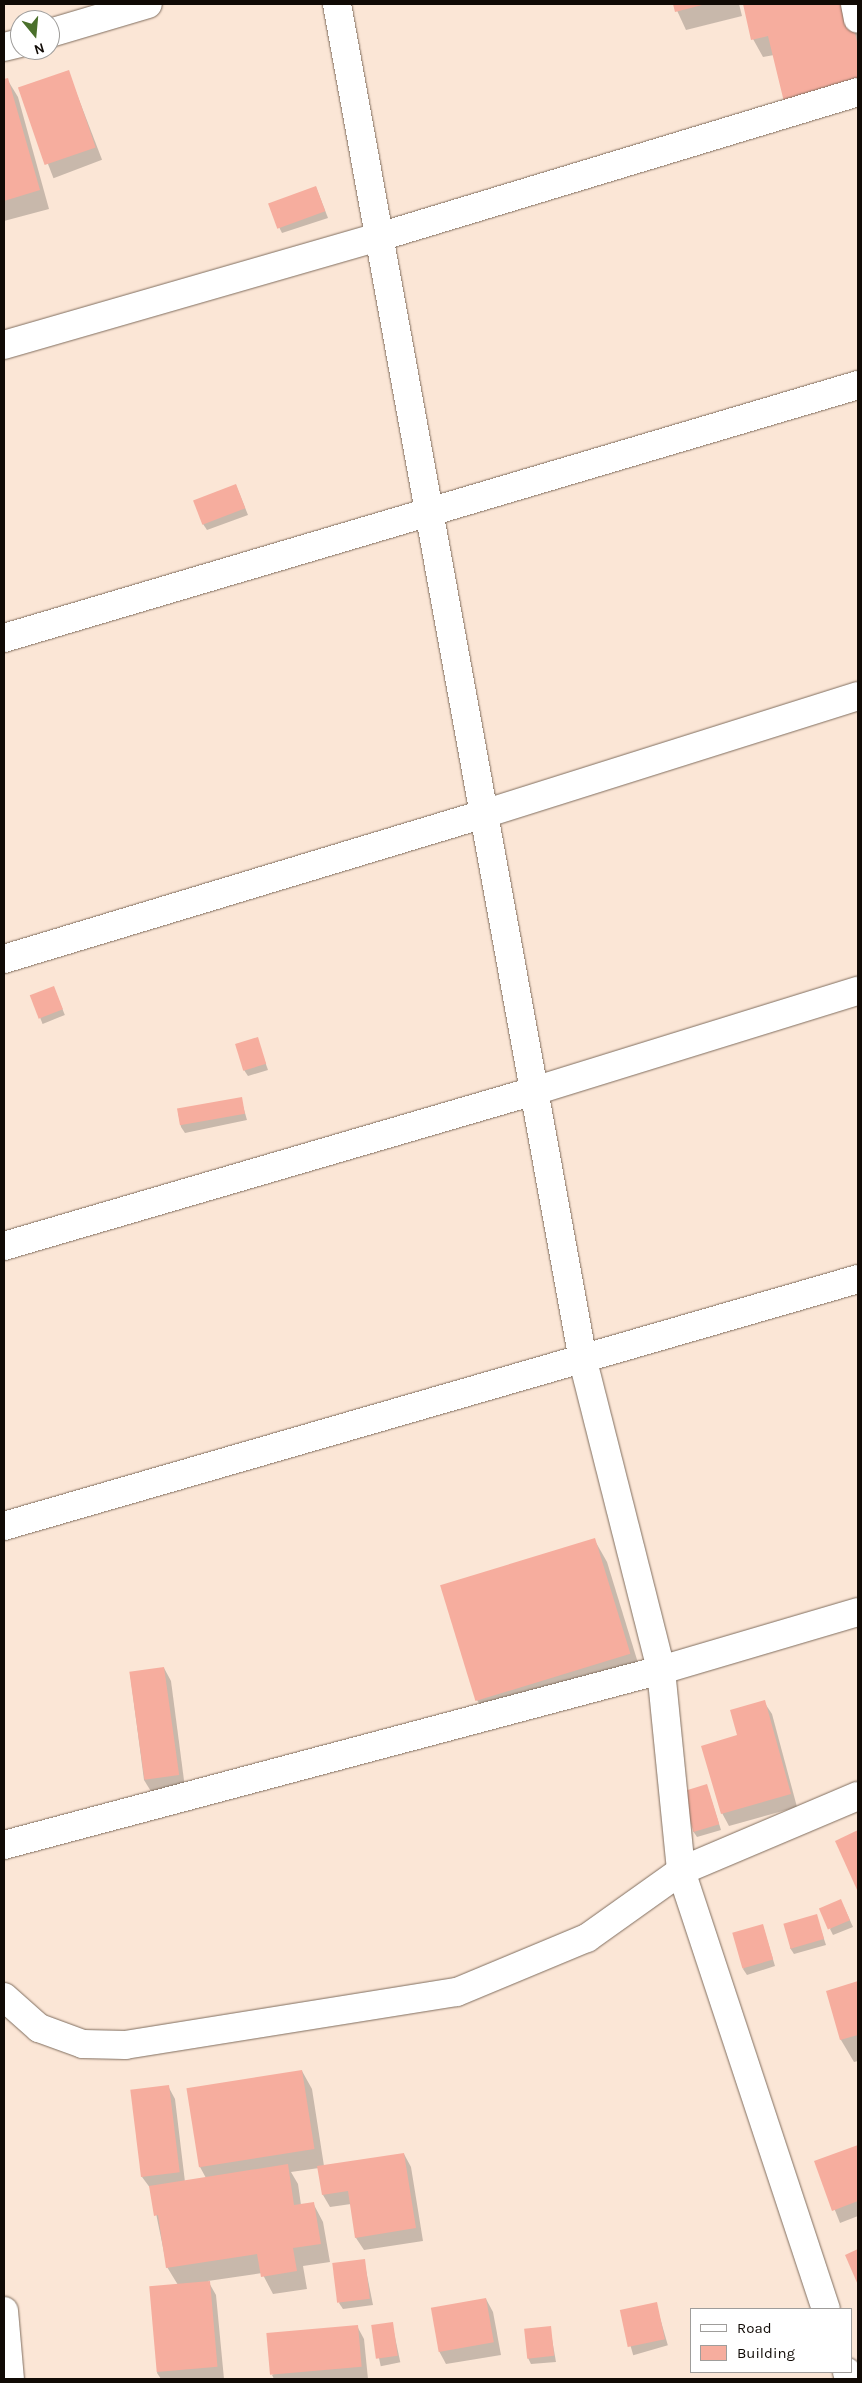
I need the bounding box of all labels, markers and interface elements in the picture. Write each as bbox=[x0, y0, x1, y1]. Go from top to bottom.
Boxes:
north arrow bbox=[10, 10, 60, 60]
text: N bbox=[32, 39, 47, 58]
legend bbox=[690, 2308, 852, 2373]
text: Road bbox=[737, 2319, 772, 2337]
text: Building bbox=[737, 2344, 795, 2362]

